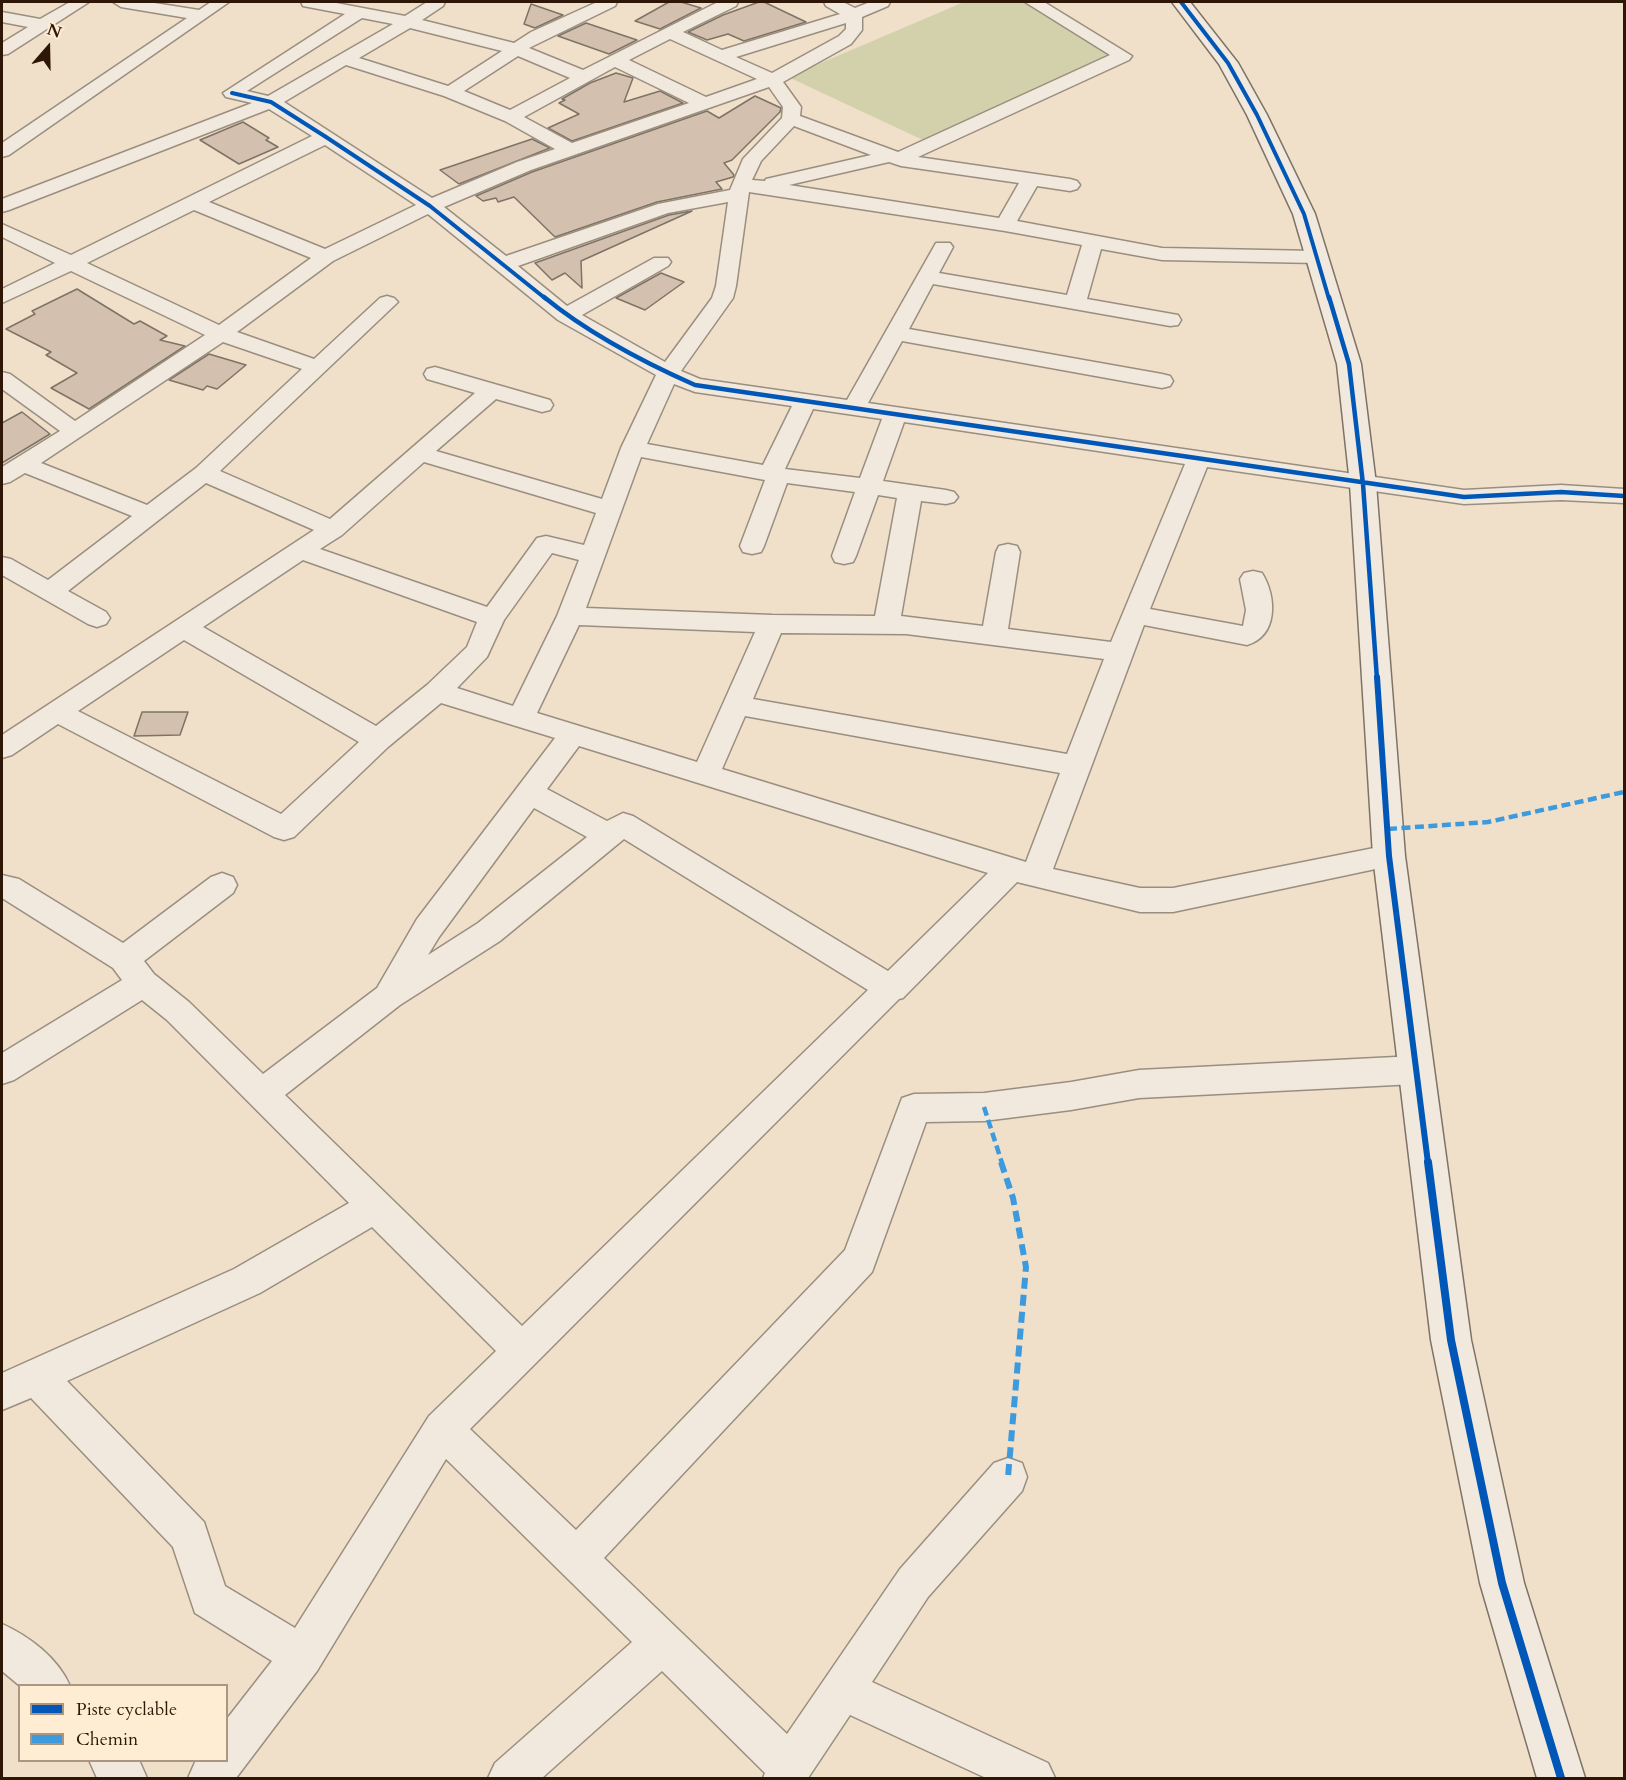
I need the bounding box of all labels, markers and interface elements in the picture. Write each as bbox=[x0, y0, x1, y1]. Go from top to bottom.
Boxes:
north arrow bbox=[18, 18, 78, 78]
text: N bbox=[44, 18, 64, 44]
legend bbox=[18, 1684, 228, 1762]
text: Piste cyclable bbox=[76, 1697, 177, 1722]
text: Chemin bbox=[76, 1727, 138, 1752]

